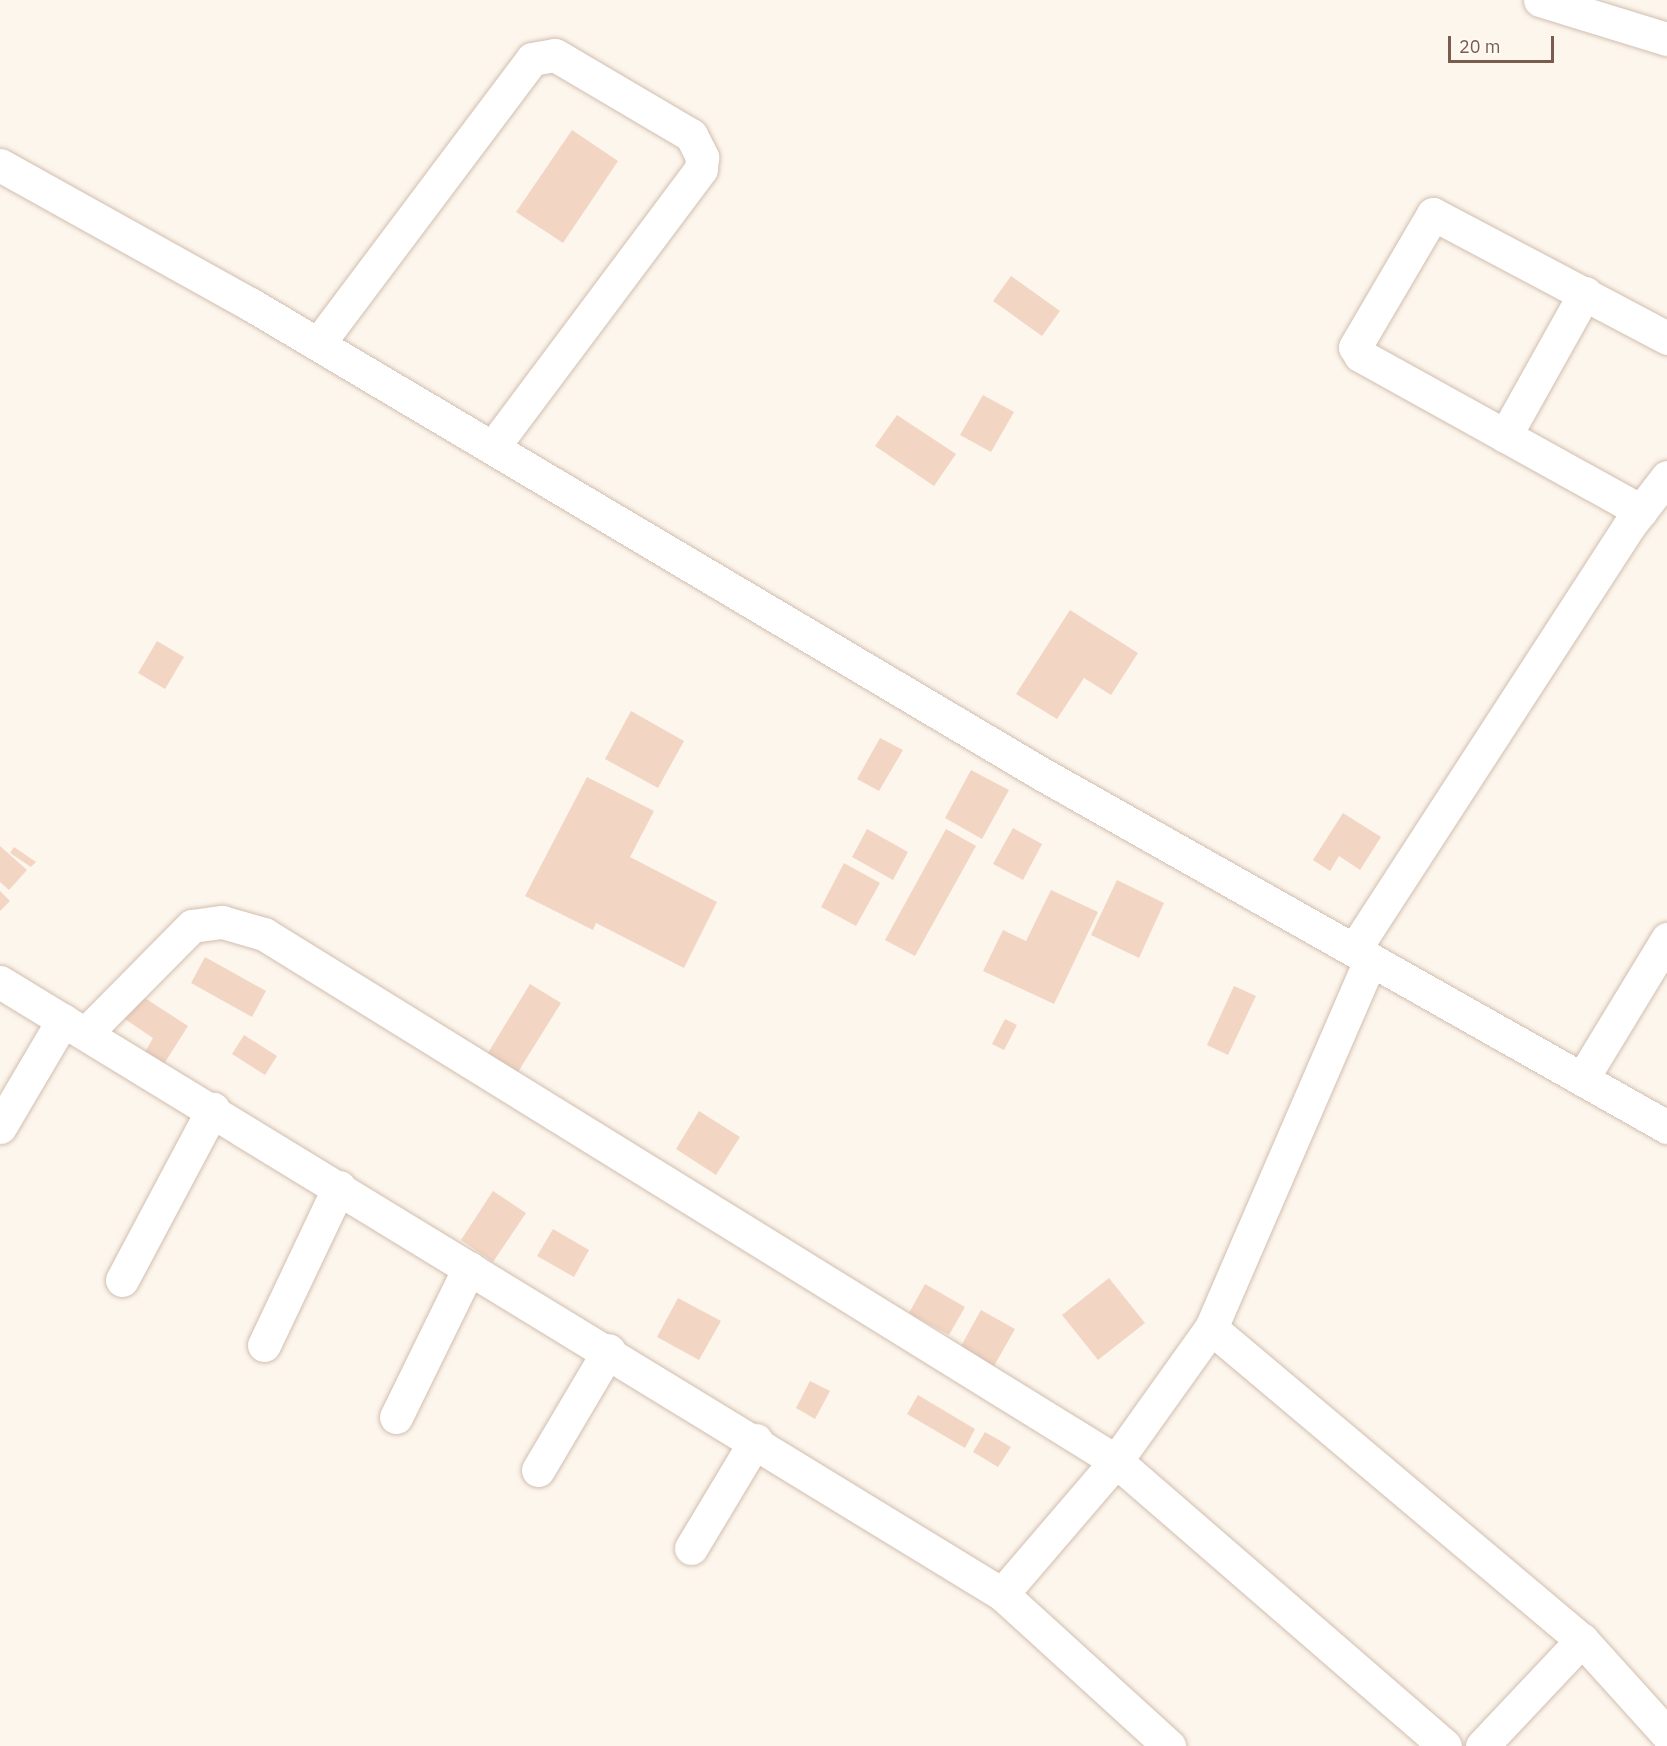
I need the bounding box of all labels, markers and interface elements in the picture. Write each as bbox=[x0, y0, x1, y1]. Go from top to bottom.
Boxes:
scale bar bbox=[1451, 24, 1558, 62]
text: 20 m bbox=[1459, 35, 1501, 58]

